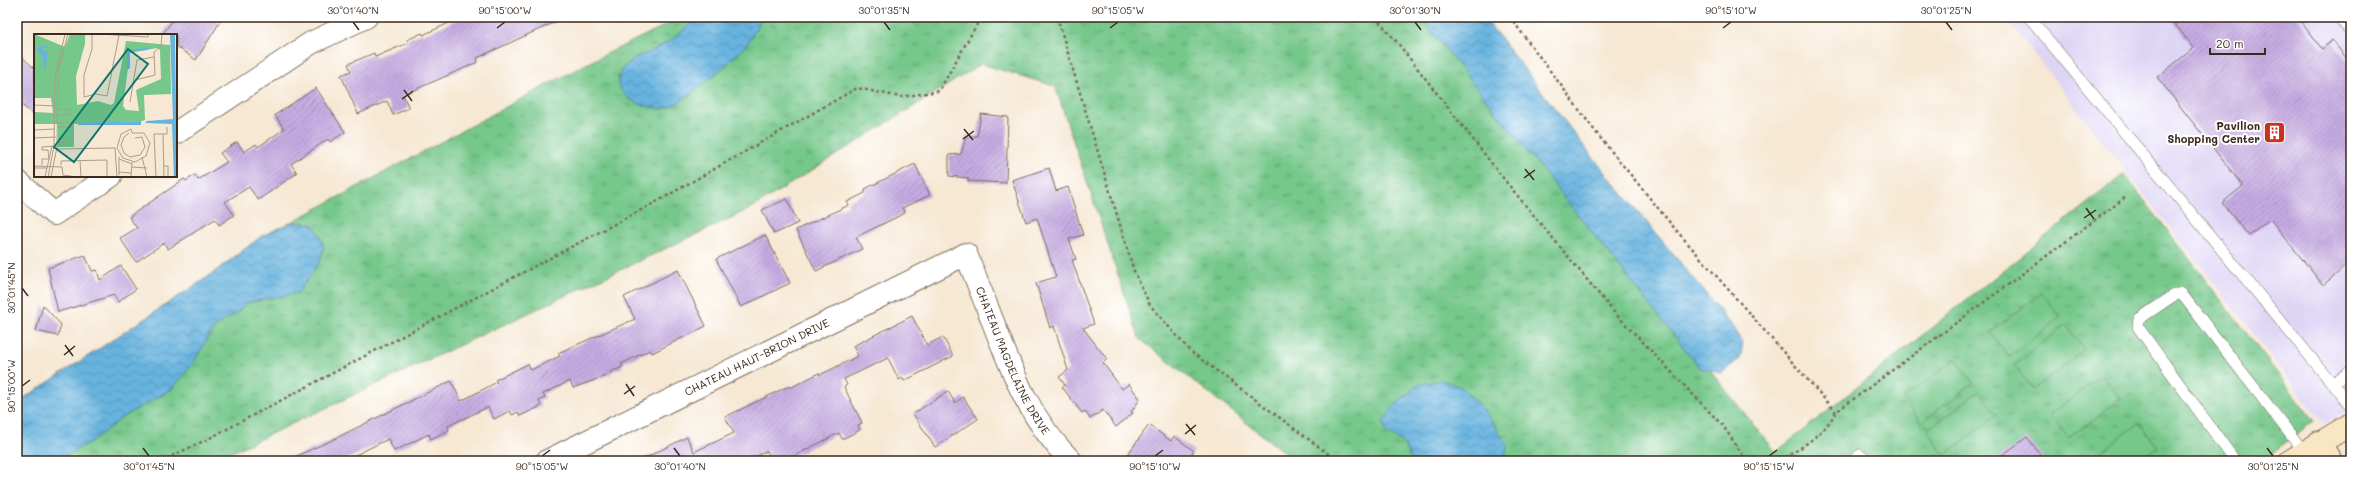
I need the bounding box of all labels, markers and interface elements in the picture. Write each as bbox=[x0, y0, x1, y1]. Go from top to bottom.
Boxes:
text: 30°01'40"N bbox=[327, 3, 379, 17]
text: 90°15'00"W bbox=[478, 3, 532, 17]
text: 30°01'35"N bbox=[858, 3, 910, 17]
text: 90°15'05"W bbox=[1092, 3, 1145, 17]
text: 30°01'30"N bbox=[1389, 3, 1441, 17]
text: 90°15'10"W bbox=[1705, 3, 1757, 17]
text: 30°01'25"N bbox=[1920, 3, 1972, 17]
scale bar bbox=[2210, 30, 2265, 56]
inset map bbox=[34, 34, 177, 177]
text: 20 m bbox=[2216, 35, 2244, 51]
place label: Pavilion Shopping Center bbox=[2167, 118, 2260, 146]
building icon: Pavilion Shopping Center bbox=[2262, 119, 2288, 145]
text: 30°01'45"N bbox=[4, 262, 18, 314]
street label: CHATEAU MAGDELAINE DRIVE bbox=[973, 284, 1054, 438]
street label: CHATEAU HAUT-BRION DRIVE bbox=[682, 315, 832, 399]
text: 90°15'00"W bbox=[4, 359, 18, 413]
text: 30°01'45"N bbox=[123, 459, 175, 473]
text: 90°15'05"W bbox=[516, 459, 569, 473]
text: 30°01'40"N bbox=[654, 459, 706, 473]
text: 90°15'10"W bbox=[1129, 459, 1181, 473]
text: 90°15'15"W bbox=[1743, 459, 1795, 473]
text: 30°01'25"N bbox=[2247, 459, 2299, 473]

